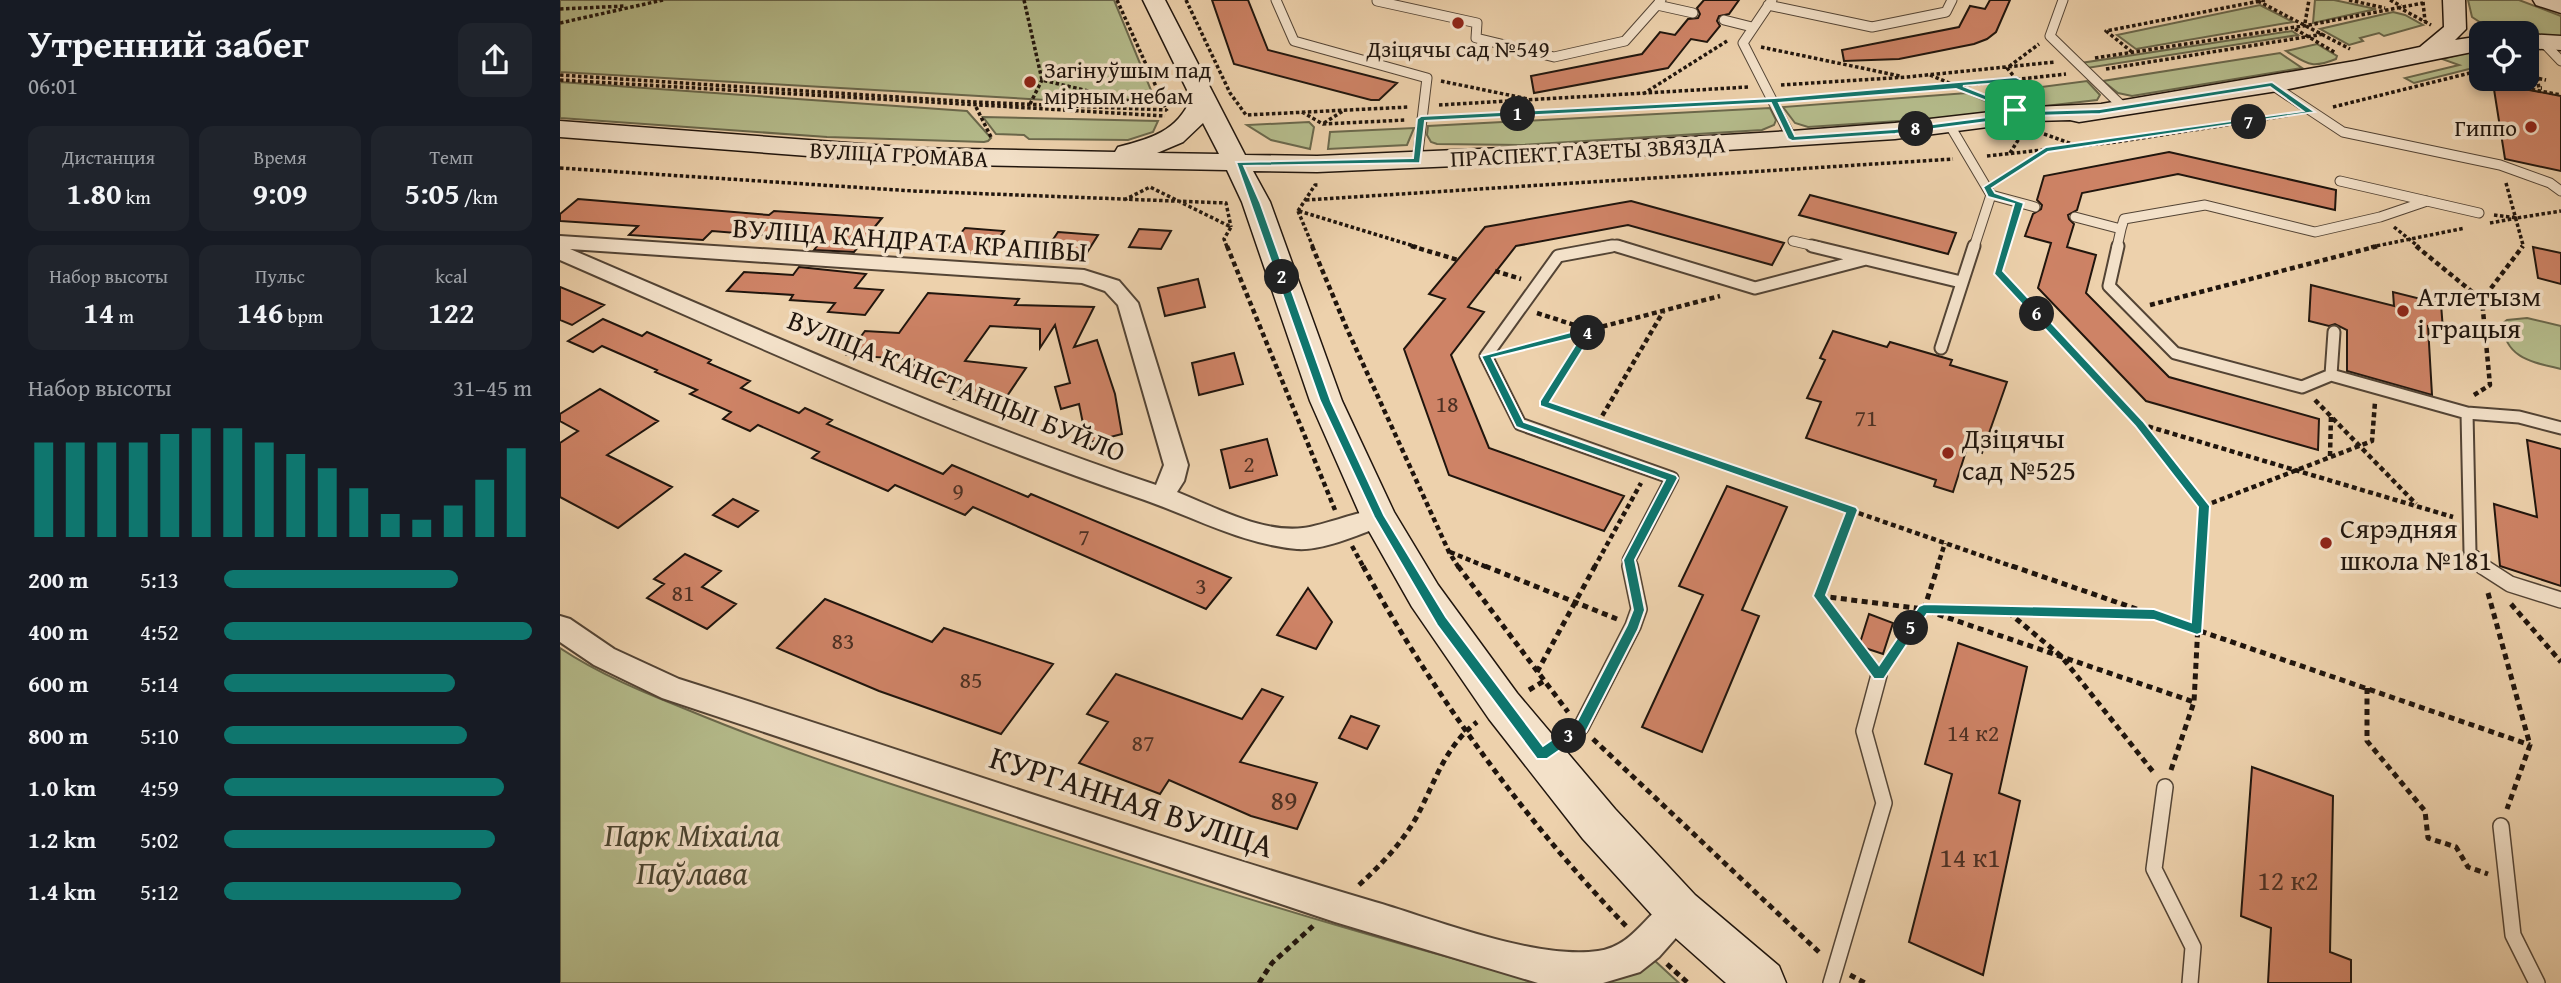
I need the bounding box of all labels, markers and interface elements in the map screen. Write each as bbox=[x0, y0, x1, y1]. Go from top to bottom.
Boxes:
text: Утренний забег bbox=[28, 15, 309, 71]
marker: Дзіцячы сад №549 bbox=[1450, 15, 1466, 31]
map controls bbox=[2469, 21, 2539, 91]
button: locate bbox=[2469, 21, 2539, 91]
button: share bbox=[458, 23, 532, 97]
place label: Дзіцячы сад №549 bbox=[1365, 32, 1550, 65]
place label: Загінуўшым пад мірным небам bbox=[1044, 53, 1212, 112]
text: 06:01 bbox=[28, 69, 78, 102]
marker: Загінуўшым пад мірным небам bbox=[1022, 74, 1038, 90]
pin bbox=[1985, 80, 2045, 140]
icon: arrive bbox=[1996, 91, 2034, 129]
pin: 1 bbox=[1500, 96, 1536, 132]
text: 1 bbox=[1513, 99, 1522, 127]
pin: 7 bbox=[2232, 104, 2266, 140]
text: 7 bbox=[2244, 107, 2253, 135]
pin: 8 bbox=[1898, 111, 1934, 146]
place label: Гиппо bbox=[2454, 111, 2517, 144]
text: 8 bbox=[1911, 114, 1920, 142]
marker: Гиппо bbox=[2523, 119, 2539, 135]
street label: ПРАСПЕКТ ГАЗЕТЫ ЗВЯЗДА bbox=[1450, 127, 1726, 175]
street label: ВУЛІЦА ГРОМАВА bbox=[809, 133, 989, 175]
text: Дистанция bbox=[62, 143, 155, 171]
text: Время bbox=[253, 143, 307, 171]
text: Темп bbox=[429, 143, 473, 171]
text: 1.80 bbox=[66, 171, 122, 215]
text: 9:09 bbox=[252, 171, 308, 215]
text: 5:05 bbox=[405, 171, 460, 215]
text: km bbox=[122, 183, 151, 211]
text: /km bbox=[460, 183, 498, 211]
street label: ВУЛІЦА КАНДРАТА КРАПІВЫ bbox=[731, 206, 1089, 272]
pin: 2 bbox=[1264, 260, 1300, 294]
text: Набор высоты bbox=[49, 262, 168, 290]
text: Пульс bbox=[255, 262, 305, 290]
text: kcal bbox=[435, 262, 468, 290]
text: 2 bbox=[1277, 262, 1286, 290]
place label: Атлетызм і грацыя bbox=[2417, 275, 2541, 348]
text: 14 bbox=[83, 290, 114, 334]
text: 146 bbox=[237, 290, 283, 334]
text: 122 bbox=[428, 290, 475, 334]
pin: 6 bbox=[2020, 296, 2054, 332]
street label: ВУЛІЦА КАНСТАНЦЫІ БУЙЛО bbox=[782, 298, 1132, 472]
text: 6 bbox=[2032, 299, 2041, 327]
text: m bbox=[114, 302, 134, 330]
text: bpm bbox=[283, 302, 323, 330]
marker: Атлетызм і грацыя bbox=[2395, 303, 2411, 319]
pin: 4 bbox=[1570, 316, 1606, 350]
text: 4 bbox=[1583, 318, 1592, 346]
text: Набор высоты bbox=[28, 371, 172, 404]
text: 31–45 m bbox=[453, 371, 532, 404]
house number: 18 bbox=[1435, 386, 1459, 421]
house number: 71 bbox=[1854, 400, 1878, 435]
place label: Дзіцячы сад №525 bbox=[1961, 417, 2076, 490]
marker: Дзіцячы сад №525 bbox=[1940, 445, 1956, 461]
house number: 2 bbox=[1243, 446, 1255, 481]
house number: 9 bbox=[952, 473, 964, 508]
place label: Сярэдняя школа №181 bbox=[2340, 507, 2492, 580]
house number: 7 bbox=[1078, 519, 1090, 554]
marker: Сярэдняя школа №181 bbox=[2318, 535, 2334, 551]
text: 200 m bbox=[28, 563, 89, 596]
text: 5:13 bbox=[140, 563, 179, 596]
house number: 3 bbox=[1195, 568, 1207, 603]
house number: 81 bbox=[671, 575, 695, 610]
pin: 5 bbox=[1894, 610, 1928, 646]
text: 5 bbox=[1906, 613, 1915, 641]
text: 400 m bbox=[28, 615, 89, 648]
text: 4:52 bbox=[140, 615, 179, 648]
house number: 83 bbox=[831, 623, 855, 658]
house number: 85 bbox=[959, 662, 983, 697]
text: 600 m bbox=[28, 667, 89, 700]
text: 5:14 bbox=[140, 667, 179, 700]
house number: 14 к2 bbox=[1947, 715, 1999, 750]
pin: 3 bbox=[1552, 718, 1586, 754]
text: 800 m bbox=[28, 719, 89, 752]
text: 5:10 bbox=[140, 719, 179, 752]
text: 3 bbox=[1564, 721, 1573, 749]
house number: 87 bbox=[1131, 725, 1155, 760]
street label: КУРГАННАЯ ВУЛІЦА bbox=[984, 732, 1280, 870]
text: 1.0 km bbox=[28, 771, 96, 804]
text: 4:59 bbox=[140, 771, 179, 804]
house number: 89 bbox=[1271, 779, 1297, 820]
park label: Парк Міхаіла Паўлава bbox=[604, 810, 780, 896]
text: 1.2 km bbox=[28, 823, 96, 856]
text: 5:02 bbox=[140, 823, 179, 856]
house number: 14 к1 bbox=[1939, 836, 2001, 877]
house number: 12 к2 bbox=[2257, 859, 2319, 900]
text: 1.4 km bbox=[28, 875, 96, 908]
text: 5:12 bbox=[140, 875, 179, 908]

